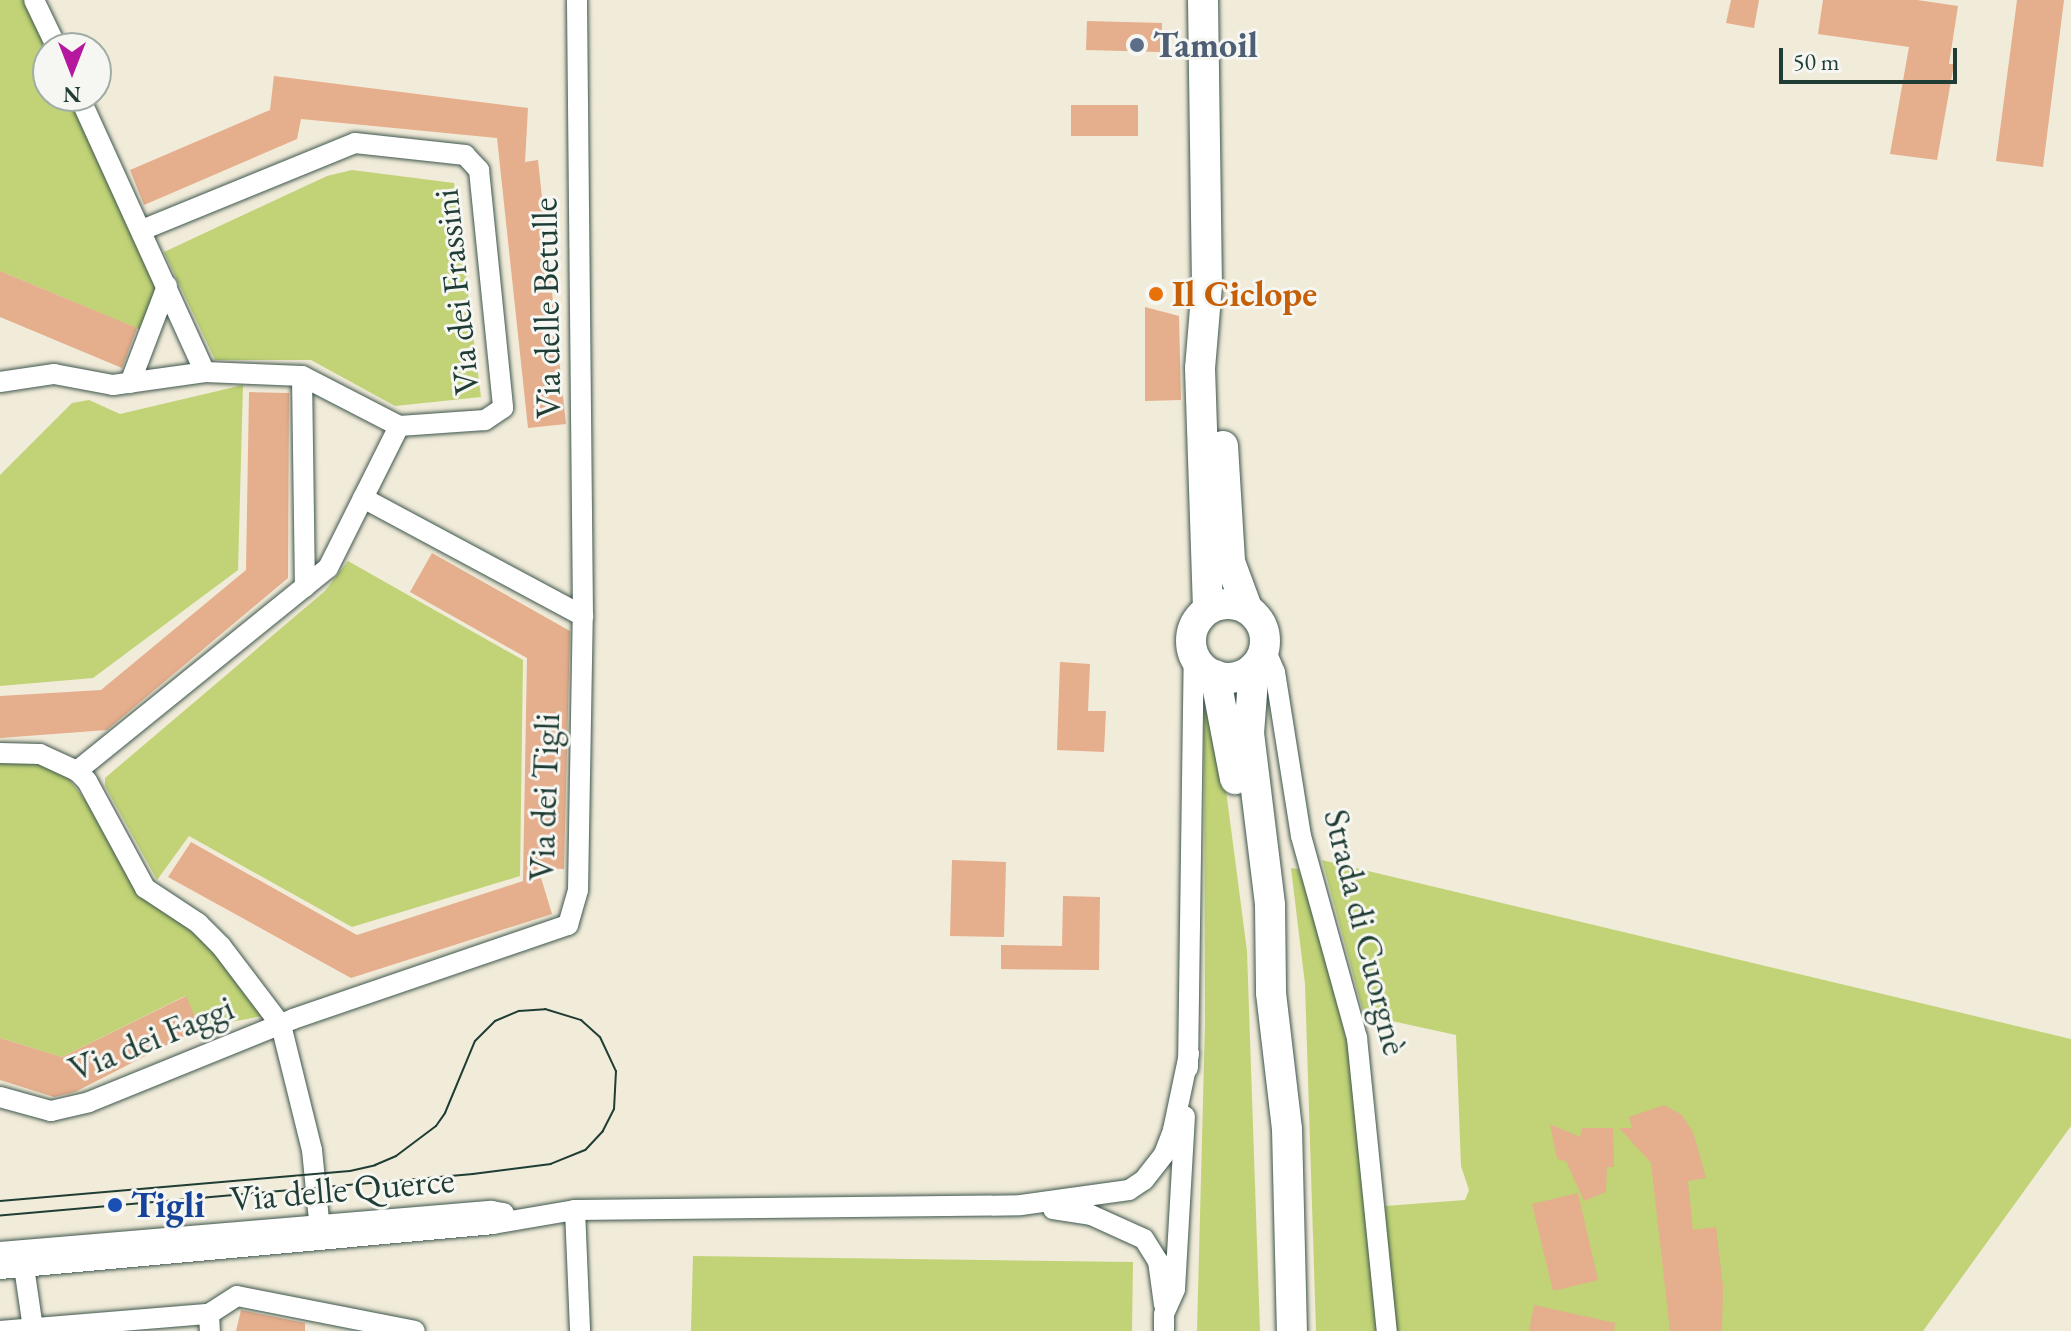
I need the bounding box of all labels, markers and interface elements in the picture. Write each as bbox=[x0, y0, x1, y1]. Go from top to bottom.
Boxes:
place label: Tamoil bbox=[1153, 23, 1258, 67]
north arrow bbox=[32, 32, 112, 112]
scale bar bbox=[1783, 32, 1961, 82]
marker: Tamoil bbox=[1128, 36, 1146, 54]
text: 50 m bbox=[1793, 46, 1840, 77]
text: N bbox=[63, 80, 81, 109]
street label: Via dei Frassini bbox=[424, 187, 488, 397]
street label: Via delle Betulle bbox=[522, 197, 570, 419]
place label: Il Ciclope bbox=[1172, 272, 1317, 316]
marker: Il Ciclope bbox=[1147, 285, 1165, 303]
street label: Via dei Tigli bbox=[519, 712, 569, 882]
street label: Strada di Cuorgnè bbox=[1315, 805, 1417, 1059]
street label: Via dei Faggi bbox=[62, 985, 240, 1091]
street label: Via delle Querce bbox=[228, 1158, 456, 1220]
place label: Tigli bbox=[131, 1183, 205, 1227]
marker: Tigli bbox=[106, 1196, 124, 1214]

